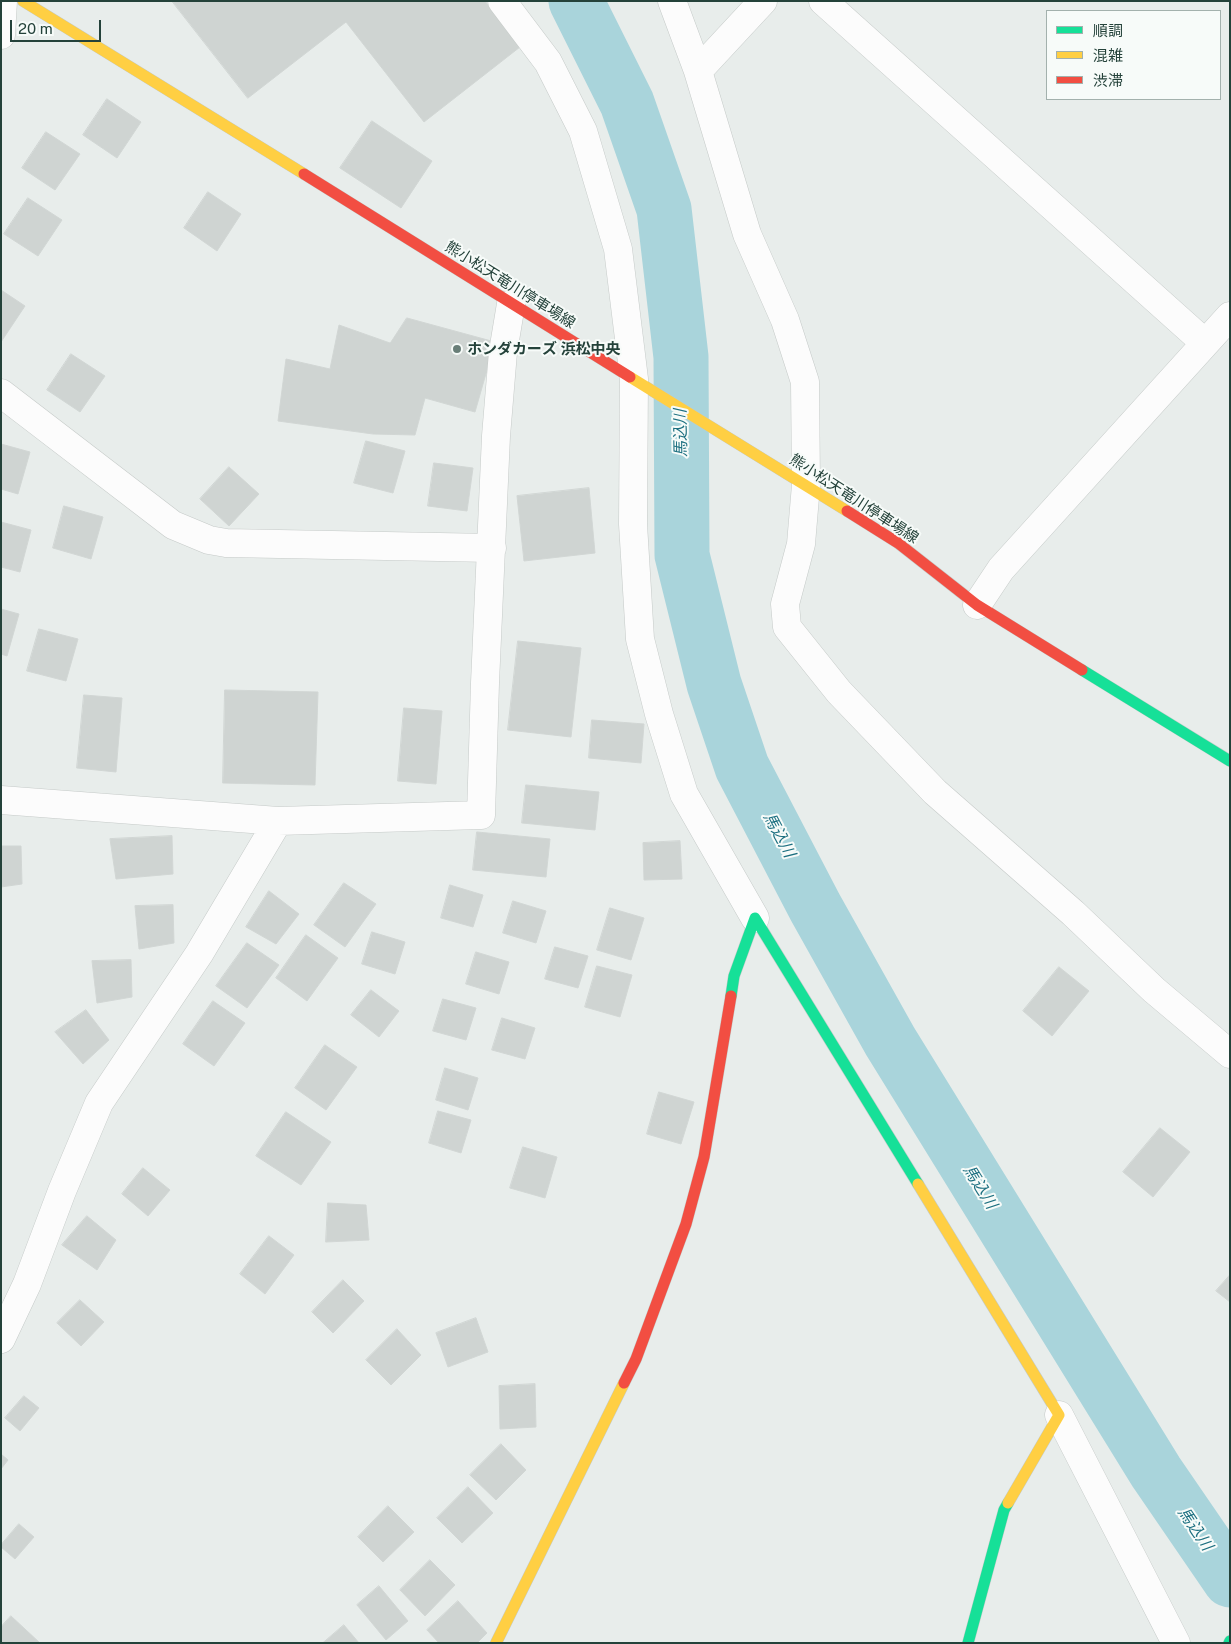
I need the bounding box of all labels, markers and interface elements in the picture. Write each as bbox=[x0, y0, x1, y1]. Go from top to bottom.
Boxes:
scale bar bbox=[12, 10, 104, 42]
legend bbox=[1046, 10, 1221, 100]
text: 20 m bbox=[18, 20, 53, 37]
text: 順調 bbox=[1093, 22, 1123, 39]
text: 混雑 bbox=[1093, 47, 1123, 64]
text: 渋滞 bbox=[1093, 72, 1123, 89]
street label: 熊小松天竜川停車場線 bbox=[442, 238, 578, 332]
place label: ホンダカーズ 浜松中央 bbox=[467, 340, 620, 358]
marker: ホンダカーズ 浜松中央 bbox=[451, 343, 463, 355]
water label: 馬込川 bbox=[671, 409, 691, 457]
street label: 熊小松天竜川停車場線 bbox=[786, 451, 922, 547]
water label: 馬込川 bbox=[759, 809, 799, 861]
water label: 馬込川 bbox=[959, 1162, 1001, 1212]
water label: 馬込川 bbox=[1174, 1504, 1216, 1554]

